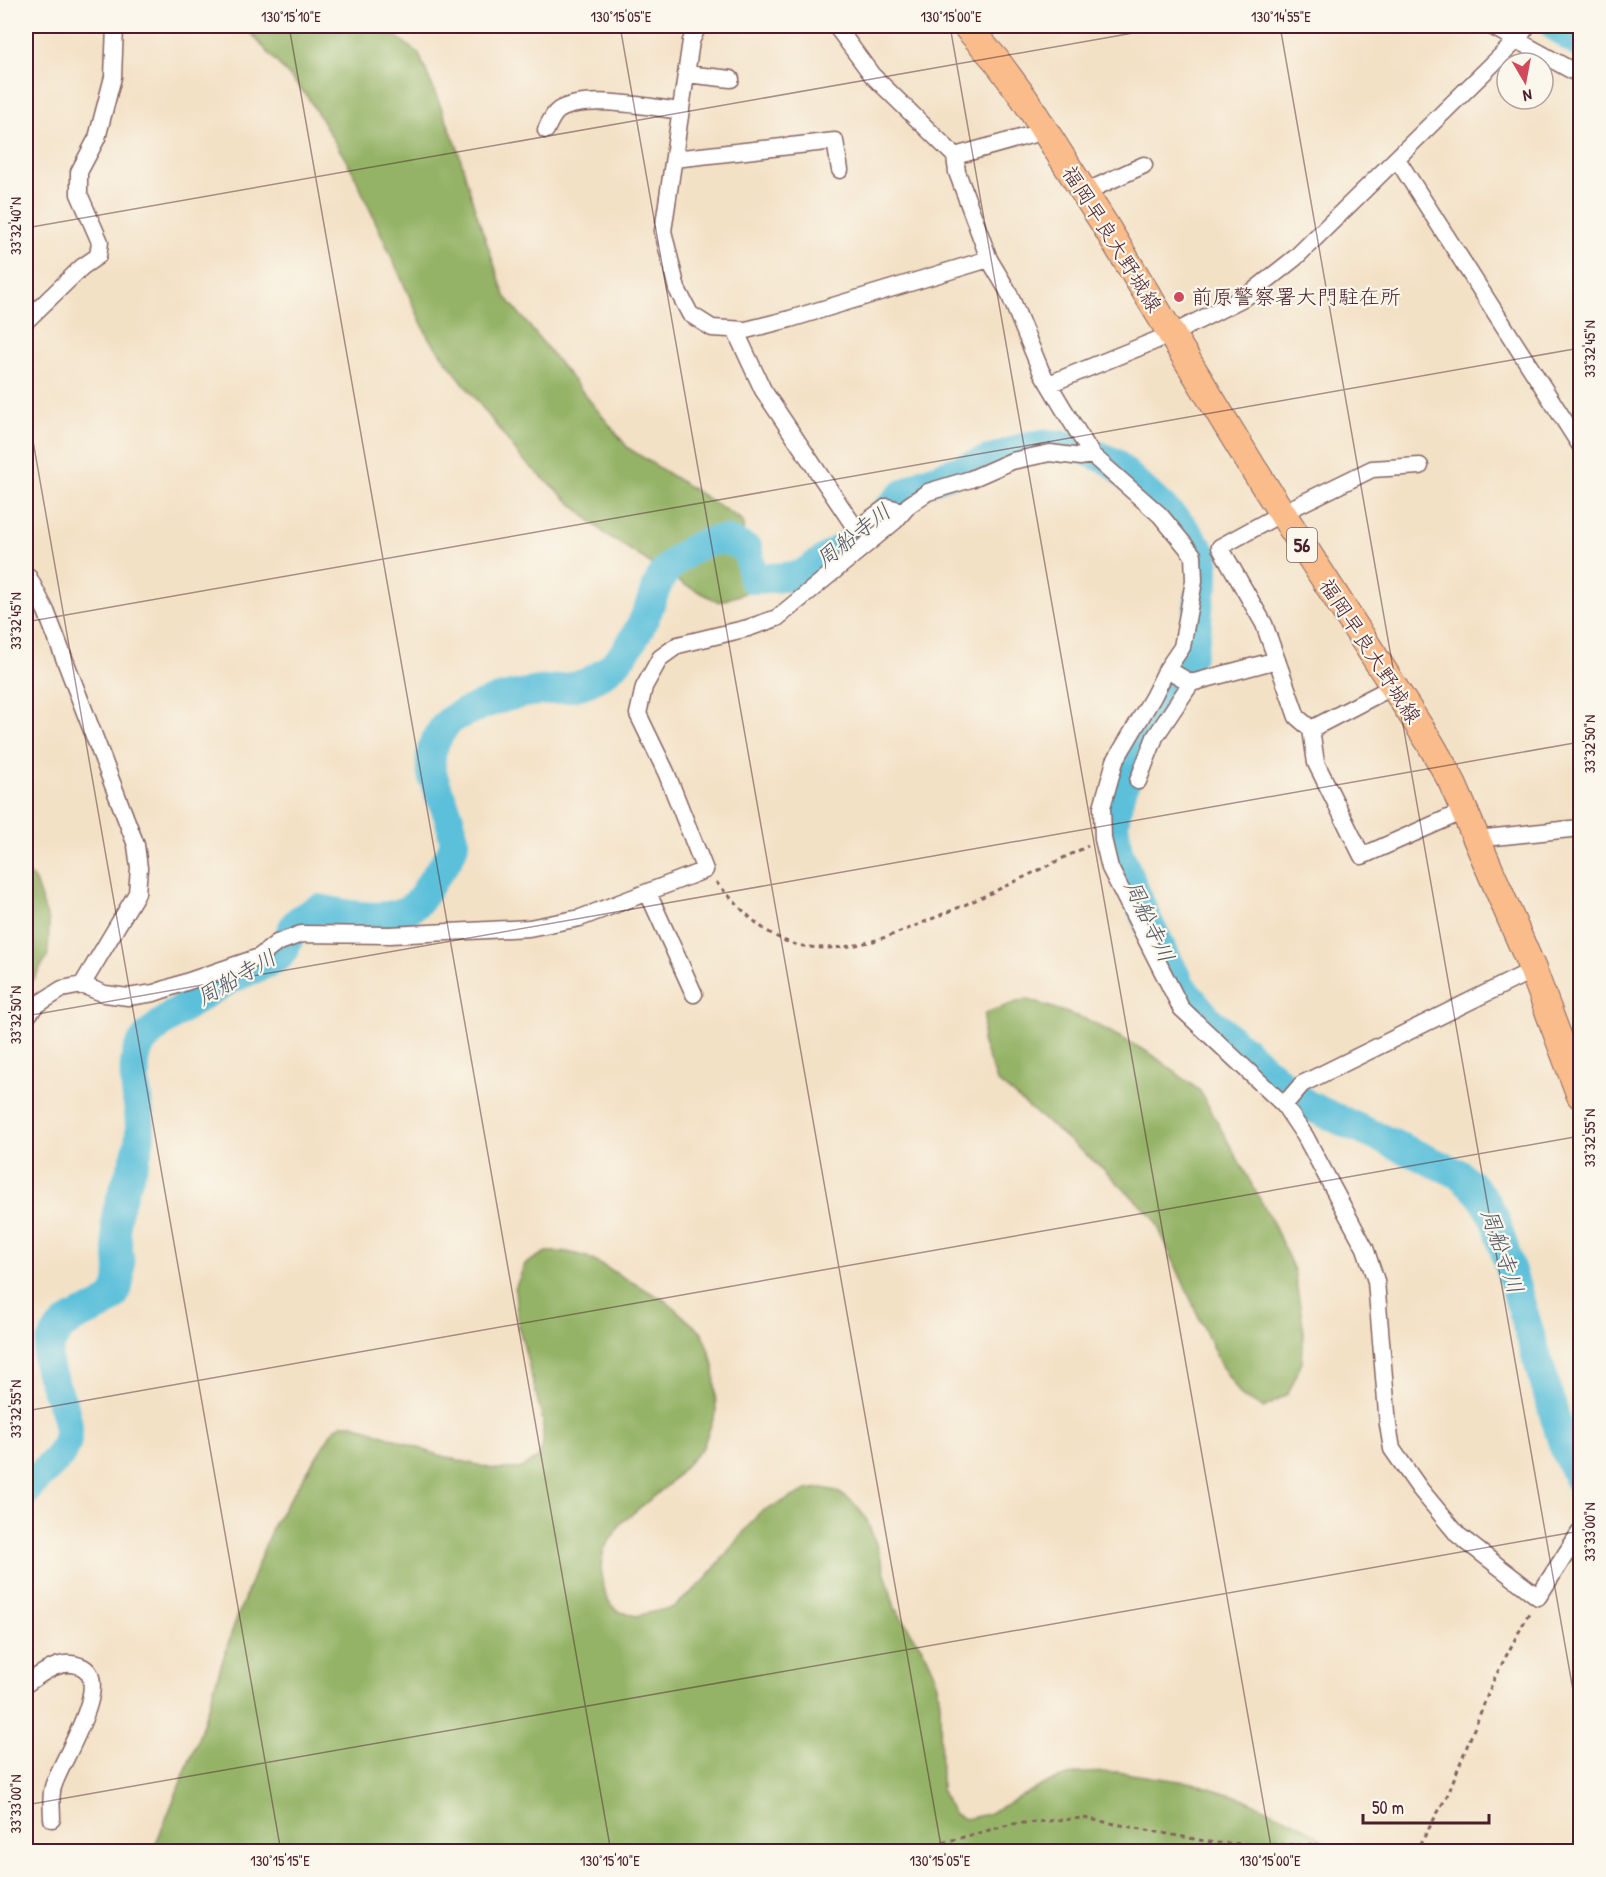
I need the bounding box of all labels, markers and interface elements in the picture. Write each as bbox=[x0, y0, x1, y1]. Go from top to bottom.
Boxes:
text: 130°15'10"E bbox=[261, 6, 321, 27]
text: 130°15'05"E bbox=[591, 6, 652, 27]
text: 130°15'00"E bbox=[920, 6, 982, 27]
text: 130°14'55"E bbox=[1251, 6, 1311, 27]
north arrow bbox=[1495, 51, 1555, 111]
text: N bbox=[1521, 84, 1534, 107]
street label: 福岡早良大野城線 bbox=[1056, 160, 1169, 318]
text: 33°32'40"N bbox=[5, 197, 26, 255]
place label: 前原警察署大門駐在所 bbox=[1191, 282, 1401, 311]
marker: 前原警察署大門駐在所 bbox=[1172, 290, 1186, 304]
text: 33°32'45"N bbox=[1579, 320, 1600, 378]
water label: 周船寺川 bbox=[809, 496, 897, 574]
road number: 56 bbox=[1287, 528, 1317, 562]
street label: 福岡早良大野城線 bbox=[1313, 572, 1428, 729]
text: 33°32'45"N bbox=[5, 592, 26, 650]
text: 33°32'50"N bbox=[1579, 715, 1600, 773]
water label: 周船寺川 bbox=[1118, 875, 1182, 967]
water label: 周船寺川 bbox=[190, 942, 282, 1012]
text: 33°32'50"N bbox=[5, 986, 26, 1044]
text: 33°32'55"N bbox=[1579, 1109, 1600, 1167]
water label: 周船寺川 bbox=[1474, 1205, 1532, 1297]
text: 33°32'55"N bbox=[5, 1380, 26, 1438]
text: 33°33'00"N bbox=[1579, 1503, 1600, 1561]
text: 33°33'00"N bbox=[5, 1775, 26, 1833]
scale bar bbox=[1363, 1787, 1489, 1825]
text: 50 m bbox=[1372, 1795, 1404, 1820]
text: 130°15'15"E bbox=[250, 1850, 310, 1871]
text: 130°15'10"E bbox=[580, 1850, 640, 1871]
text: 130°15'05"E bbox=[910, 1850, 971, 1871]
text: 130°15'00"E bbox=[1239, 1850, 1301, 1871]

